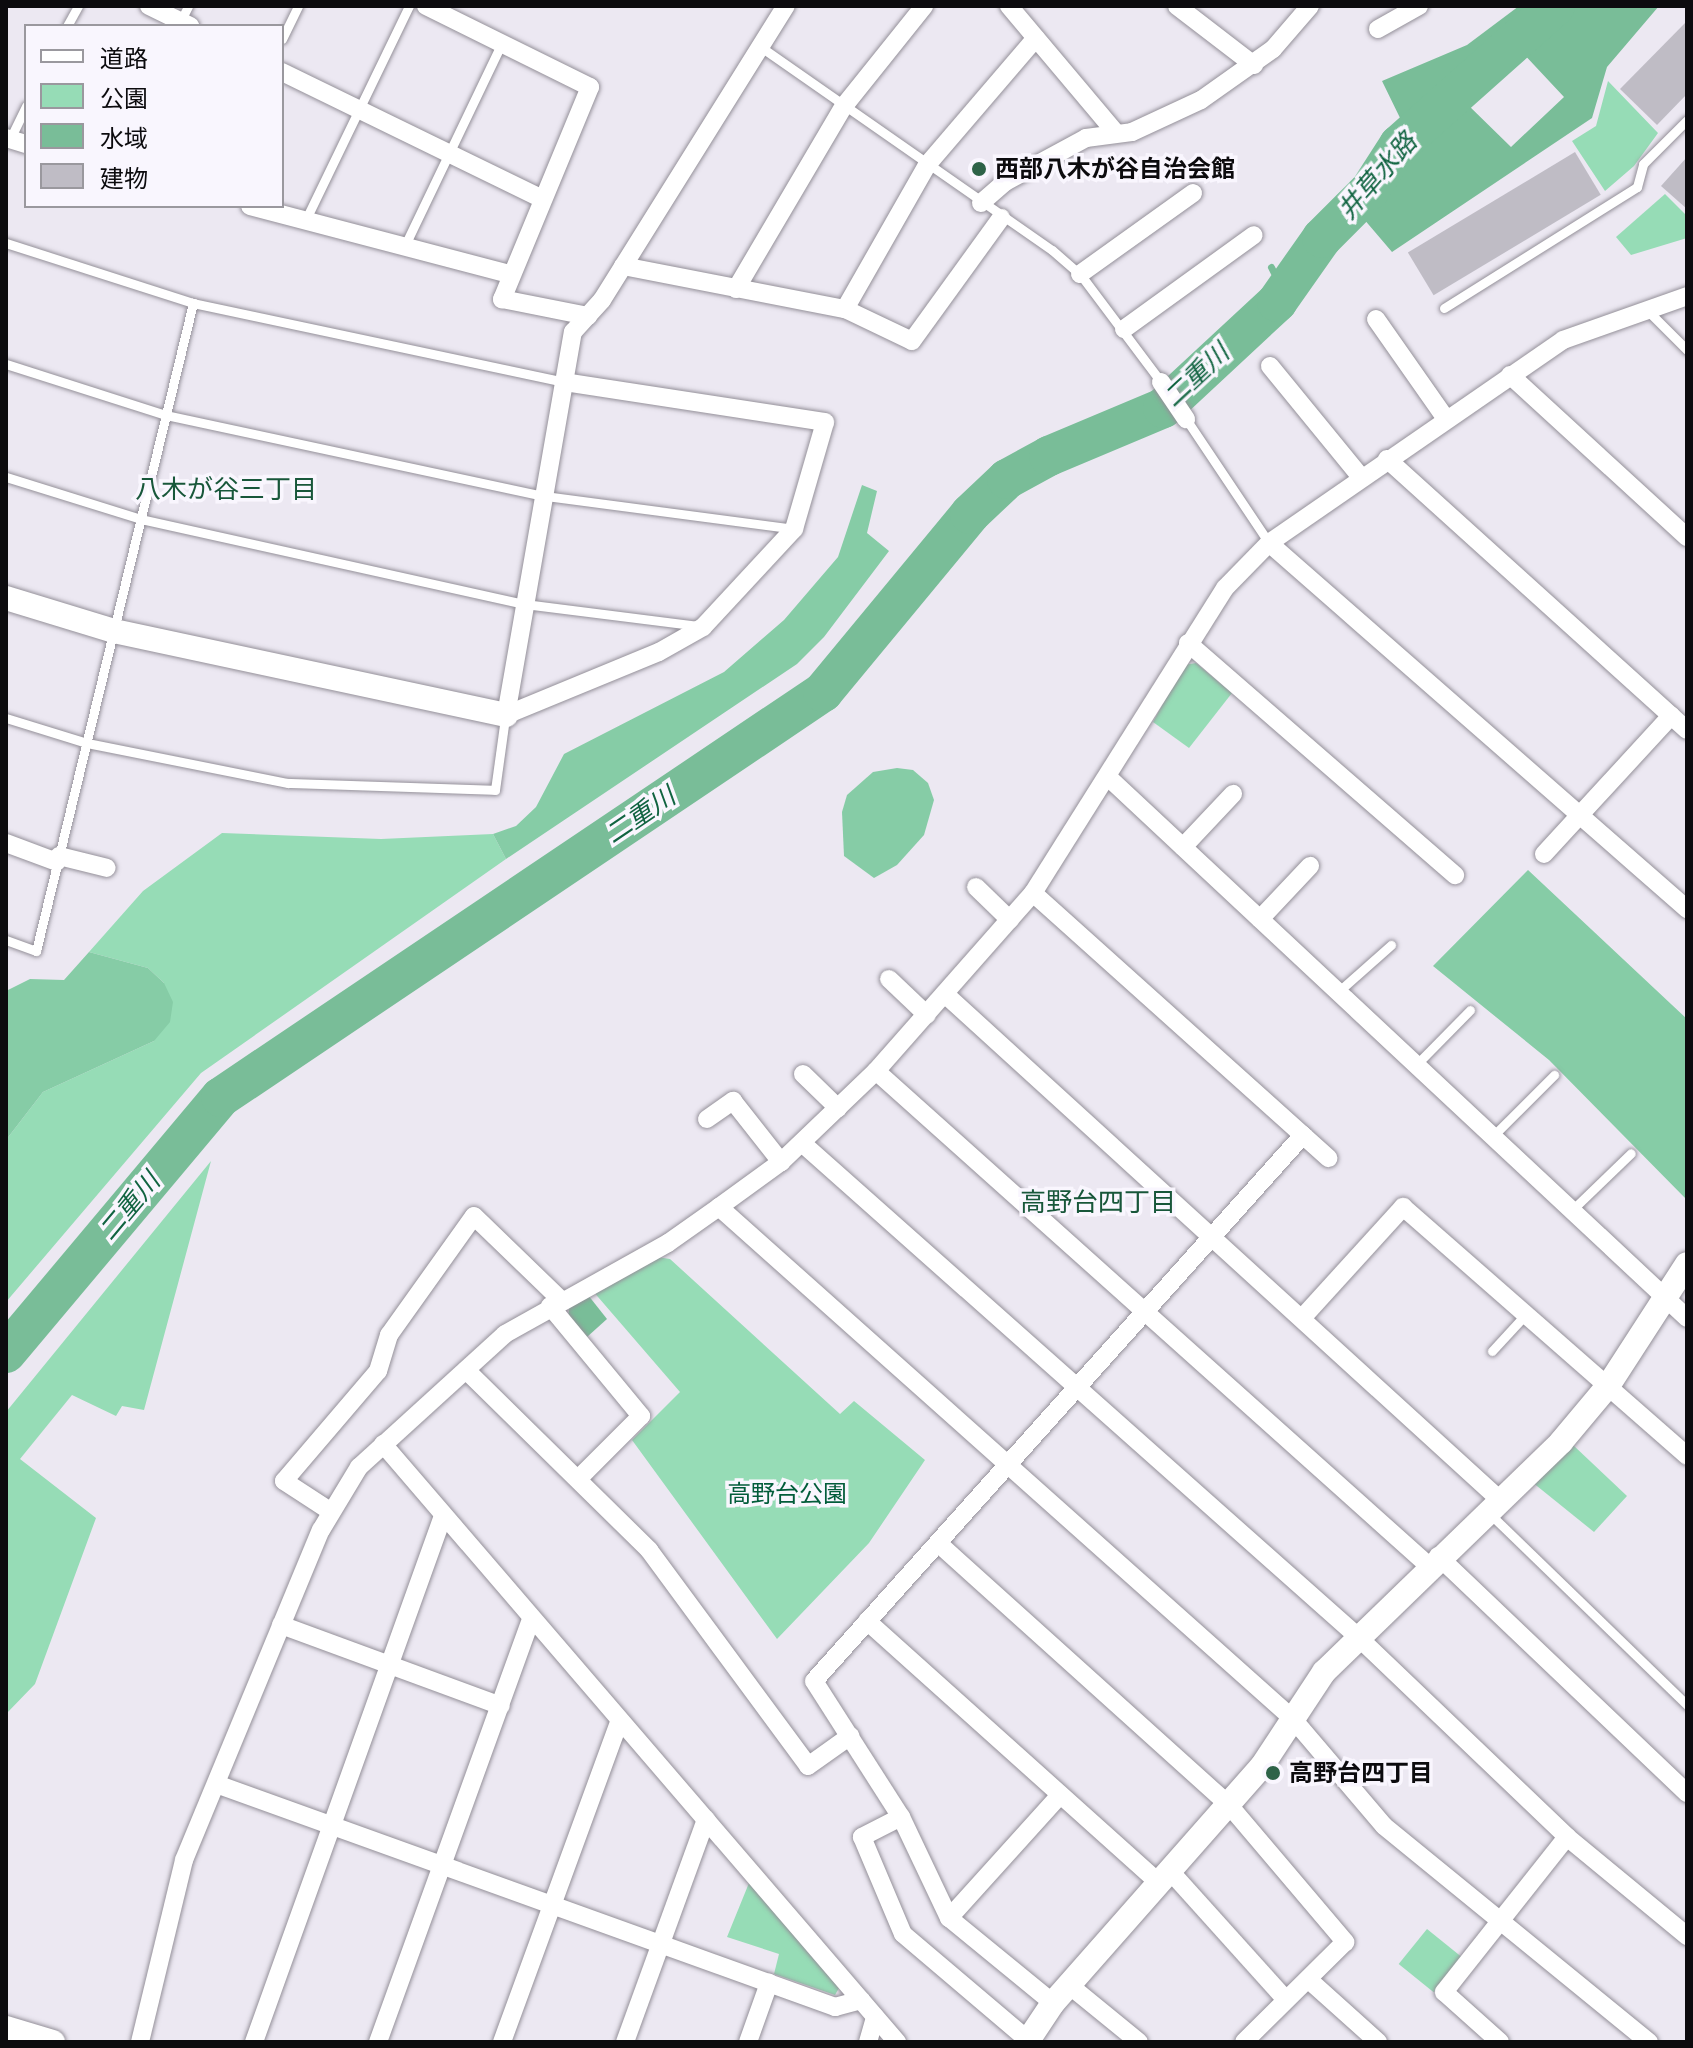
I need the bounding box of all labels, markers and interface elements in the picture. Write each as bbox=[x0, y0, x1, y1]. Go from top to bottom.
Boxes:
legend bbox=[24, 24, 284, 208]
text: 道路 bbox=[100, 44, 148, 73]
text: 公園 bbox=[100, 84, 148, 113]
text: 水域 bbox=[100, 124, 148, 153]
water label: 井草水路 bbox=[1331, 127, 1423, 225]
place label: 西部八木が谷自治会館 bbox=[995, 155, 1235, 183]
marker: 西部八木が谷自治会館 bbox=[970, 160, 988, 178]
text: 建物 bbox=[100, 164, 148, 193]
water label: 二重川 bbox=[1157, 337, 1235, 413]
district label: 八木が谷三丁目 bbox=[135, 473, 317, 505]
water label: 二重川 bbox=[599, 780, 681, 850]
water label: 二重川 bbox=[92, 1166, 166, 1246]
district label: 高野台四丁目 bbox=[1020, 1186, 1176, 1218]
park label: 高野台公園 bbox=[727, 1480, 847, 1508]
place label: 高野台四丁目 bbox=[1289, 1759, 1433, 1787]
marker: 高野台四丁目 bbox=[1264, 1764, 1282, 1782]

